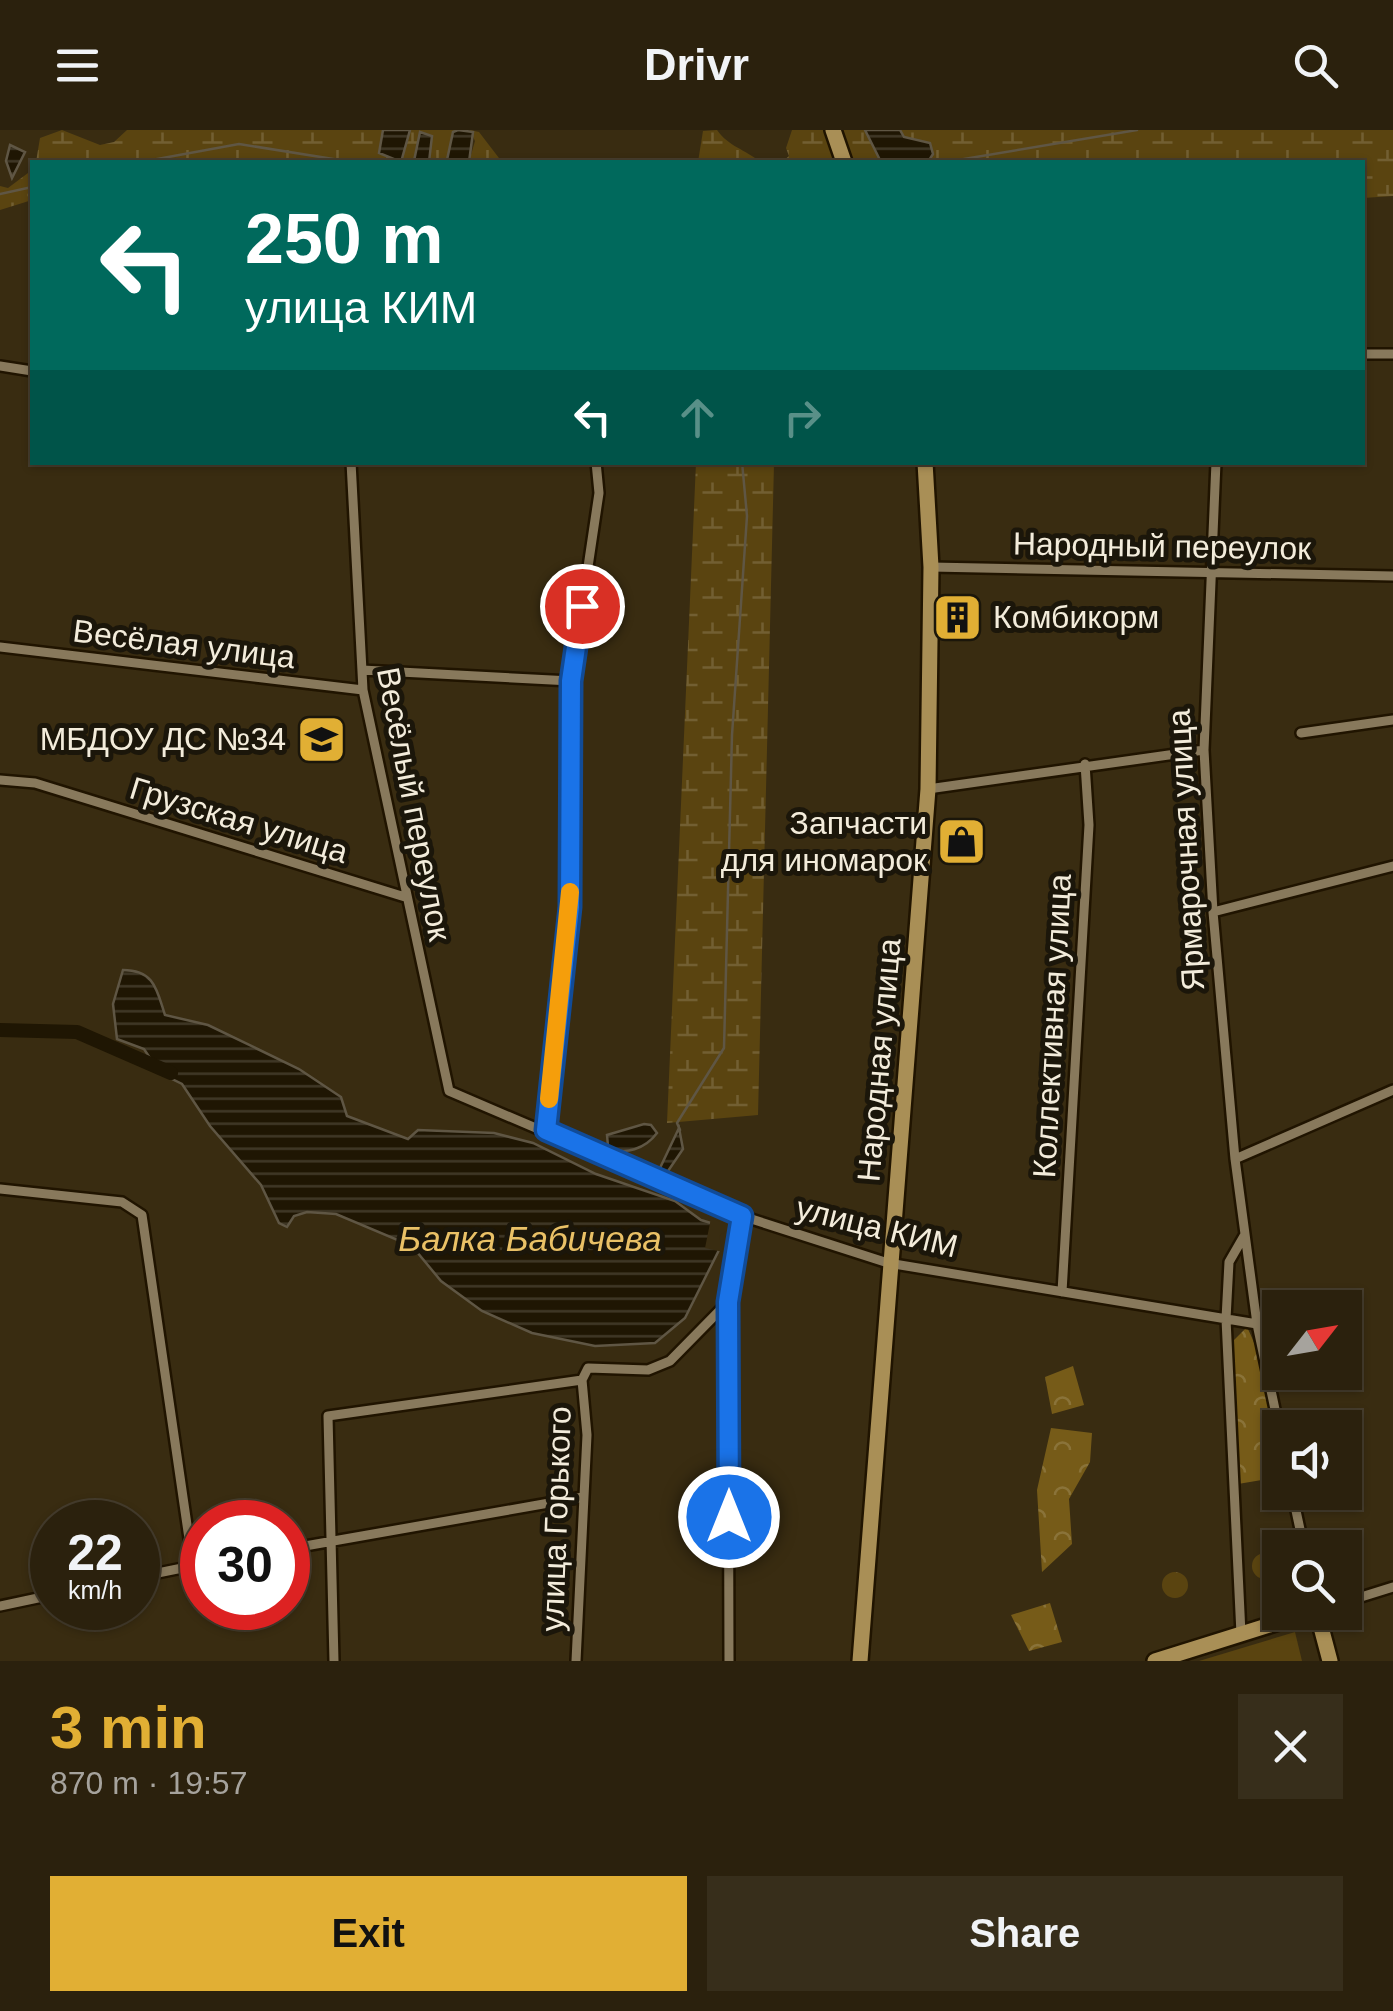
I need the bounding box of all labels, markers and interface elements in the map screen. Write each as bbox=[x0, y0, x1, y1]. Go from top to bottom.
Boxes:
icon: menu bbox=[50, 38, 105, 93]
icon: search bbox=[1288, 38, 1343, 93]
text: Drivr bbox=[644, 39, 749, 90]
icon: left bbox=[80, 200, 210, 330]
text: 250 m bbox=[245, 200, 443, 278]
text: улица КИМ bbox=[245, 282, 477, 333]
icon: left bbox=[565, 390, 620, 445]
icon: ahead bbox=[670, 390, 725, 445]
icon: right bbox=[775, 390, 830, 445]
street label: Народный переулок bbox=[1013, 525, 1312, 567]
pin bbox=[540, 564, 625, 649]
icon: arrive bbox=[555, 579, 610, 634]
building icon: Комбикорм bbox=[932, 591, 984, 643]
place label: Комбикорм bbox=[993, 599, 1159, 635]
street label: Весёлая улица bbox=[71, 613, 297, 676]
street label: Весёлый переулок bbox=[370, 664, 458, 945]
street label: Ярмарочная улица bbox=[1161, 708, 1211, 992]
school or university icon: МБДОУ ДС №34 bbox=[295, 713, 347, 765]
place label: МБДОУ ДС №34 bbox=[40, 721, 286, 757]
street label: Грузская улица bbox=[126, 770, 353, 870]
place label: Запчасти для иномарок bbox=[721, 805, 928, 878]
shop icon: Запчасти для иномарок bbox=[936, 815, 988, 867]
street label: Коллективная улица bbox=[1026, 873, 1078, 1179]
street label: Народная улица bbox=[850, 937, 908, 1183]
street label: улица КИМ bbox=[793, 1190, 961, 1264]
water label: Балка Бабичева bbox=[398, 1219, 662, 1258]
north arrow bbox=[1262, 1290, 1362, 1390]
map controls bbox=[1262, 1290, 1362, 1630]
street label: улица Горького bbox=[534, 1406, 578, 1632]
button: sound bbox=[1262, 1410, 1362, 1510]
position arrow bbox=[677, 1465, 781, 1569]
speed limit sign: 30 bbox=[180, 1500, 310, 1630]
text: 22 bbox=[67, 1525, 123, 1581]
button: search bbox=[1262, 1530, 1362, 1630]
text: km/h bbox=[68, 1576, 122, 1604]
text: 3 min bbox=[50, 1694, 207, 1761]
button: close bbox=[1238, 1694, 1343, 1799]
text: 870 m · 19:57 bbox=[50, 1765, 247, 1801]
button: Exit bbox=[50, 1876, 687, 1991]
button: Share bbox=[707, 1876, 1343, 1991]

